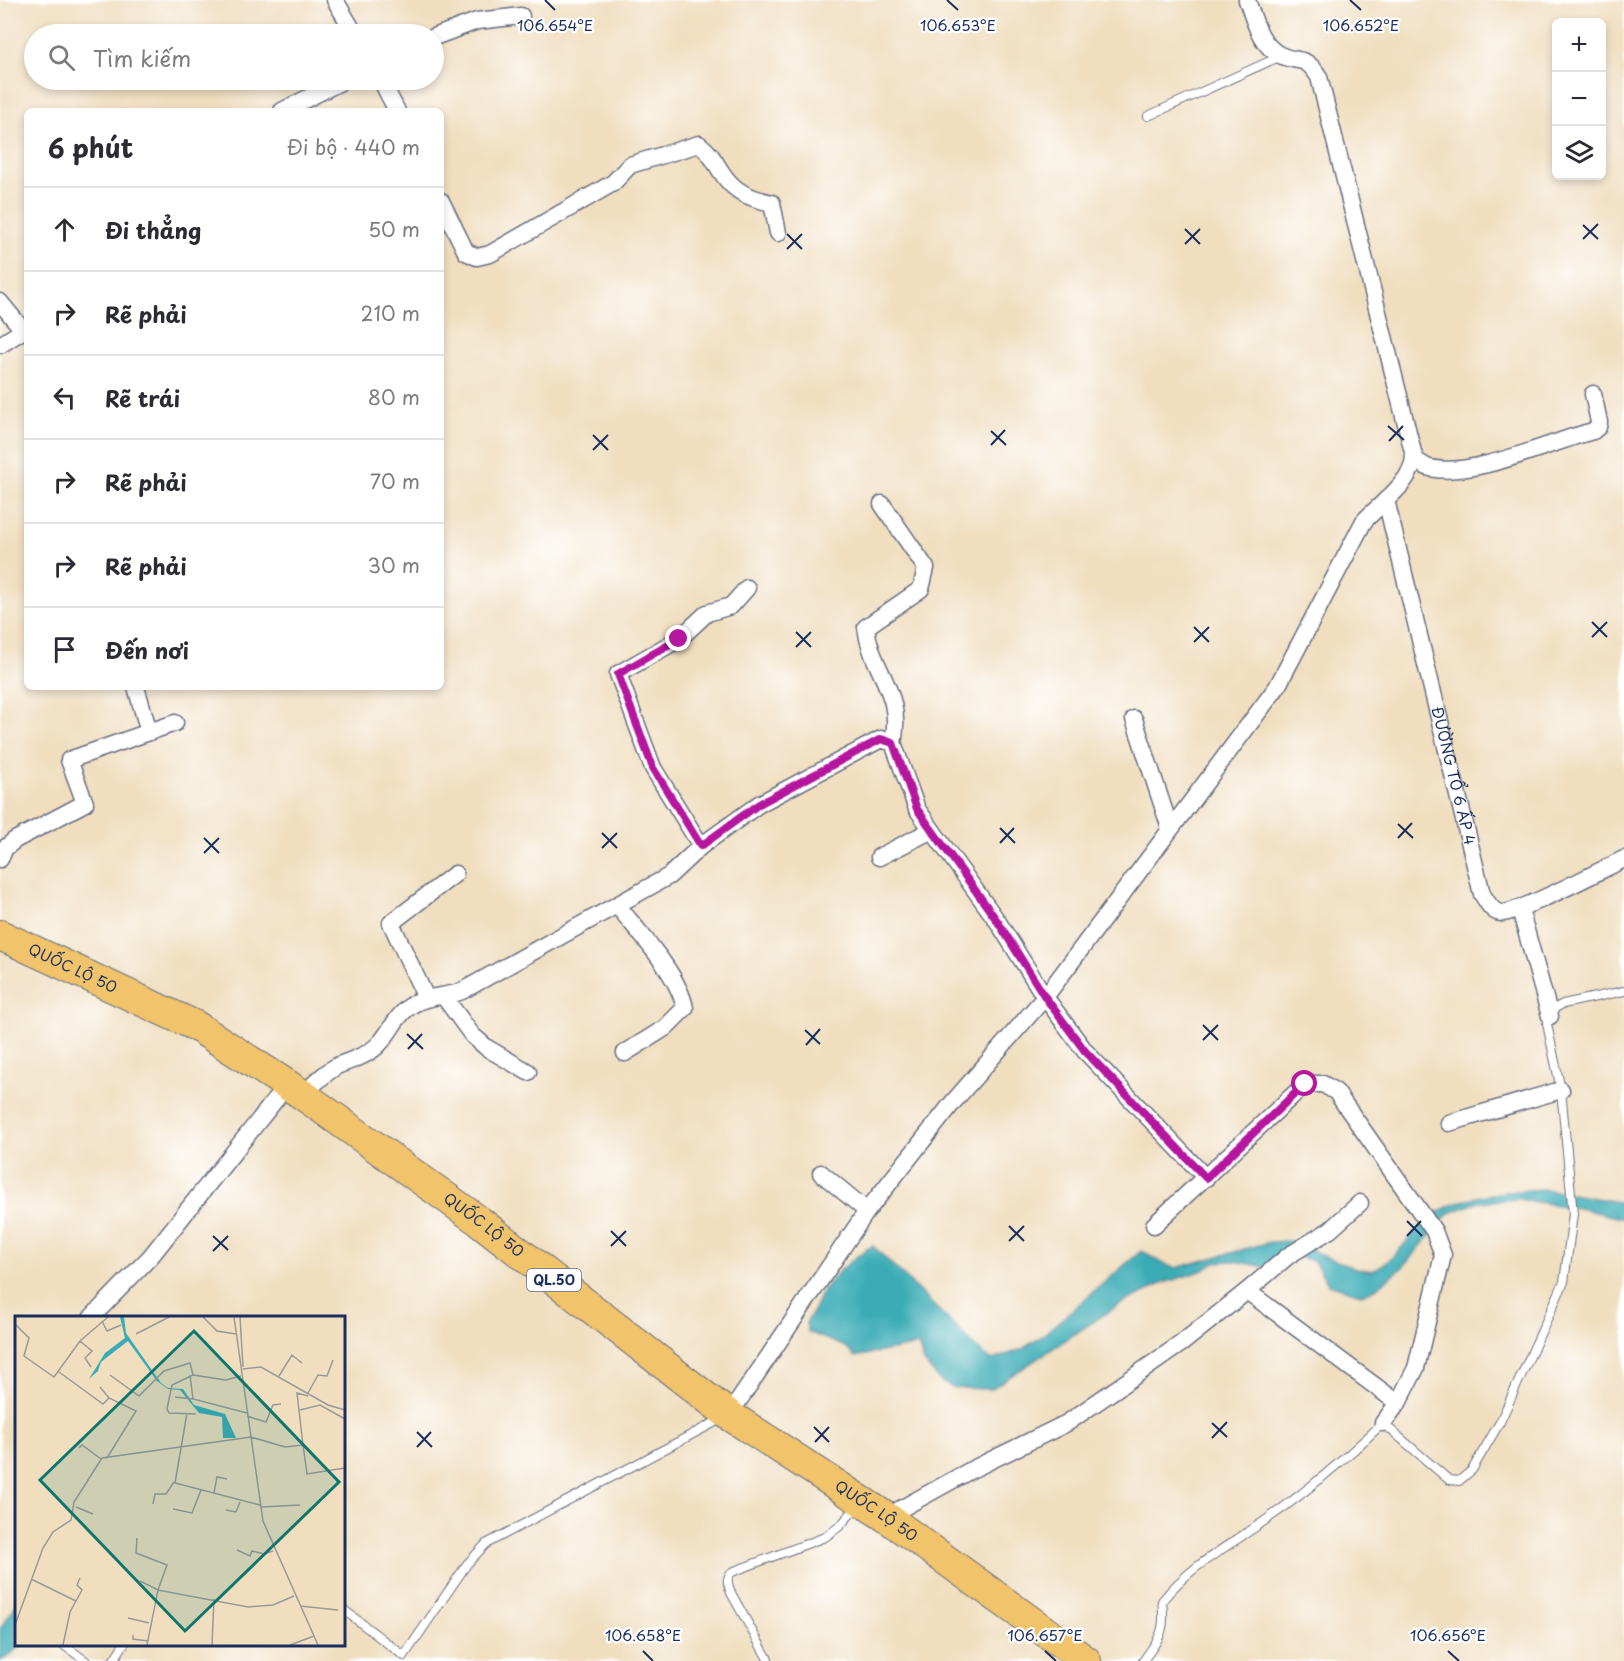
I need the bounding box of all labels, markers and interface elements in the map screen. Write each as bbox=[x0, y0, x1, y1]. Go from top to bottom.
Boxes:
text: 106.654°E bbox=[517, 13, 593, 36]
text: 106.653°E bbox=[920, 13, 996, 36]
text: 106.652°E bbox=[1323, 13, 1399, 36]
map controls bbox=[1552, 18, 1606, 180]
button: + bbox=[1552, 18, 1606, 72]
search box bbox=[24, 24, 444, 90]
icon: search bbox=[45, 41, 78, 74]
text: Tìm kiếm bbox=[93, 41, 191, 74]
button: − bbox=[1552, 72, 1606, 126]
button: layers bbox=[1552, 126, 1606, 180]
text: 6 phút bbox=[48, 128, 133, 167]
text: Đi bộ · 440 m bbox=[287, 132, 420, 162]
icon: ahead bbox=[48, 213, 81, 246]
text: Đi thẳng bbox=[105, 213, 201, 246]
text: 50 m bbox=[368, 214, 420, 244]
icon: right bbox=[48, 297, 81, 330]
text: Rẽ phải bbox=[105, 297, 187, 330]
text: 210 m bbox=[361, 298, 420, 328]
icon: left bbox=[48, 381, 81, 414]
text: Rẽ trái bbox=[105, 381, 180, 414]
text: 80 m bbox=[368, 382, 420, 412]
icon: right bbox=[48, 465, 81, 498]
text: Rẽ phải bbox=[105, 465, 187, 498]
text: 70 m bbox=[370, 466, 420, 496]
icon: right bbox=[48, 549, 81, 582]
text: Rẽ phải bbox=[105, 549, 187, 582]
text: 30 m bbox=[367, 550, 420, 580]
route end bbox=[665, 625, 691, 651]
icon: arrive bbox=[48, 633, 81, 666]
text: Đến nơi bbox=[105, 633, 189, 666]
street label: ĐƯỜNG TỔ 6 ẤP 4 bbox=[1427, 704, 1483, 847]
street label: QUỐC LỘ 50 bbox=[25, 937, 121, 998]
route start bbox=[1291, 1070, 1317, 1096]
street label: QUỐC LỘ 50 bbox=[439, 1186, 530, 1262]
road number: QL.50 bbox=[527, 1269, 581, 1291]
inset map bbox=[15, 1316, 345, 1646]
street label: QUỐC LỘ 50 bbox=[831, 1474, 923, 1546]
text: 106.658°E bbox=[605, 1623, 681, 1646]
text: 106.657°E bbox=[1007, 1623, 1083, 1646]
text: 106.656°E bbox=[1410, 1623, 1486, 1646]

